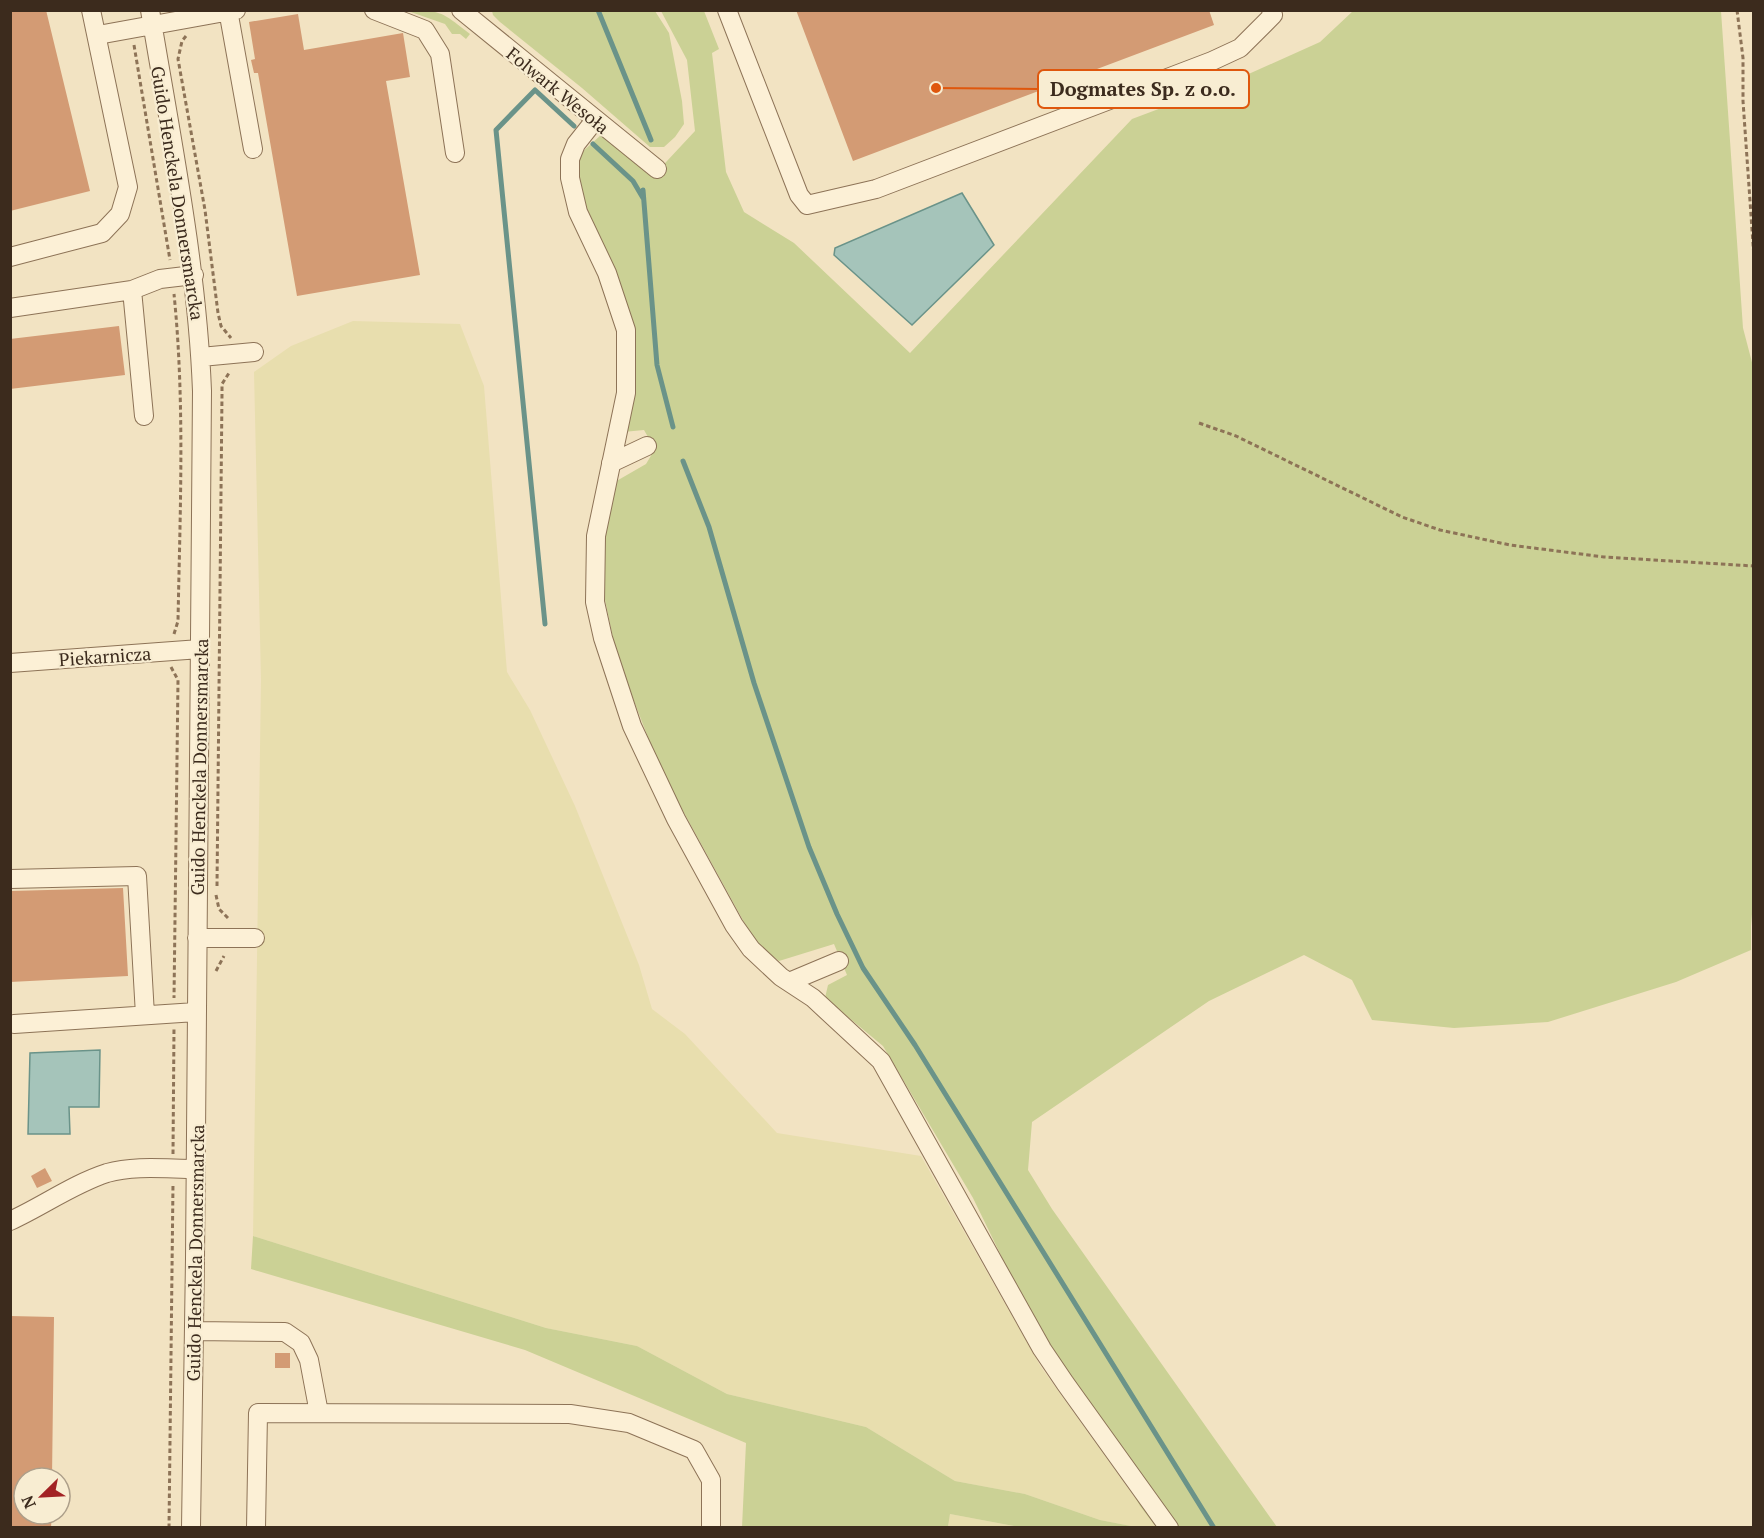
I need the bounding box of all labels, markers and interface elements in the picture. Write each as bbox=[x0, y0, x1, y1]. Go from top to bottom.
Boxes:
street label: Folwark Wesoła bbox=[502, 41, 614, 139]
street label: Guido Henckela Donnersmarcka bbox=[146, 64, 210, 322]
callout: Dogmates Sp. z o.o. bbox=[1038, 70, 1249, 108]
text: Dogmates Sp. z o.o. bbox=[1050, 75, 1236, 102]
street label: Guido Henckela Donnersmarcka bbox=[185, 638, 213, 896]
street label: Piekarnicza bbox=[58, 641, 152, 671]
street label: Guido Henckela Donnersmarcka bbox=[181, 1124, 209, 1382]
north arrow bbox=[12, 1466, 72, 1526]
text: N bbox=[16, 1492, 41, 1512]

